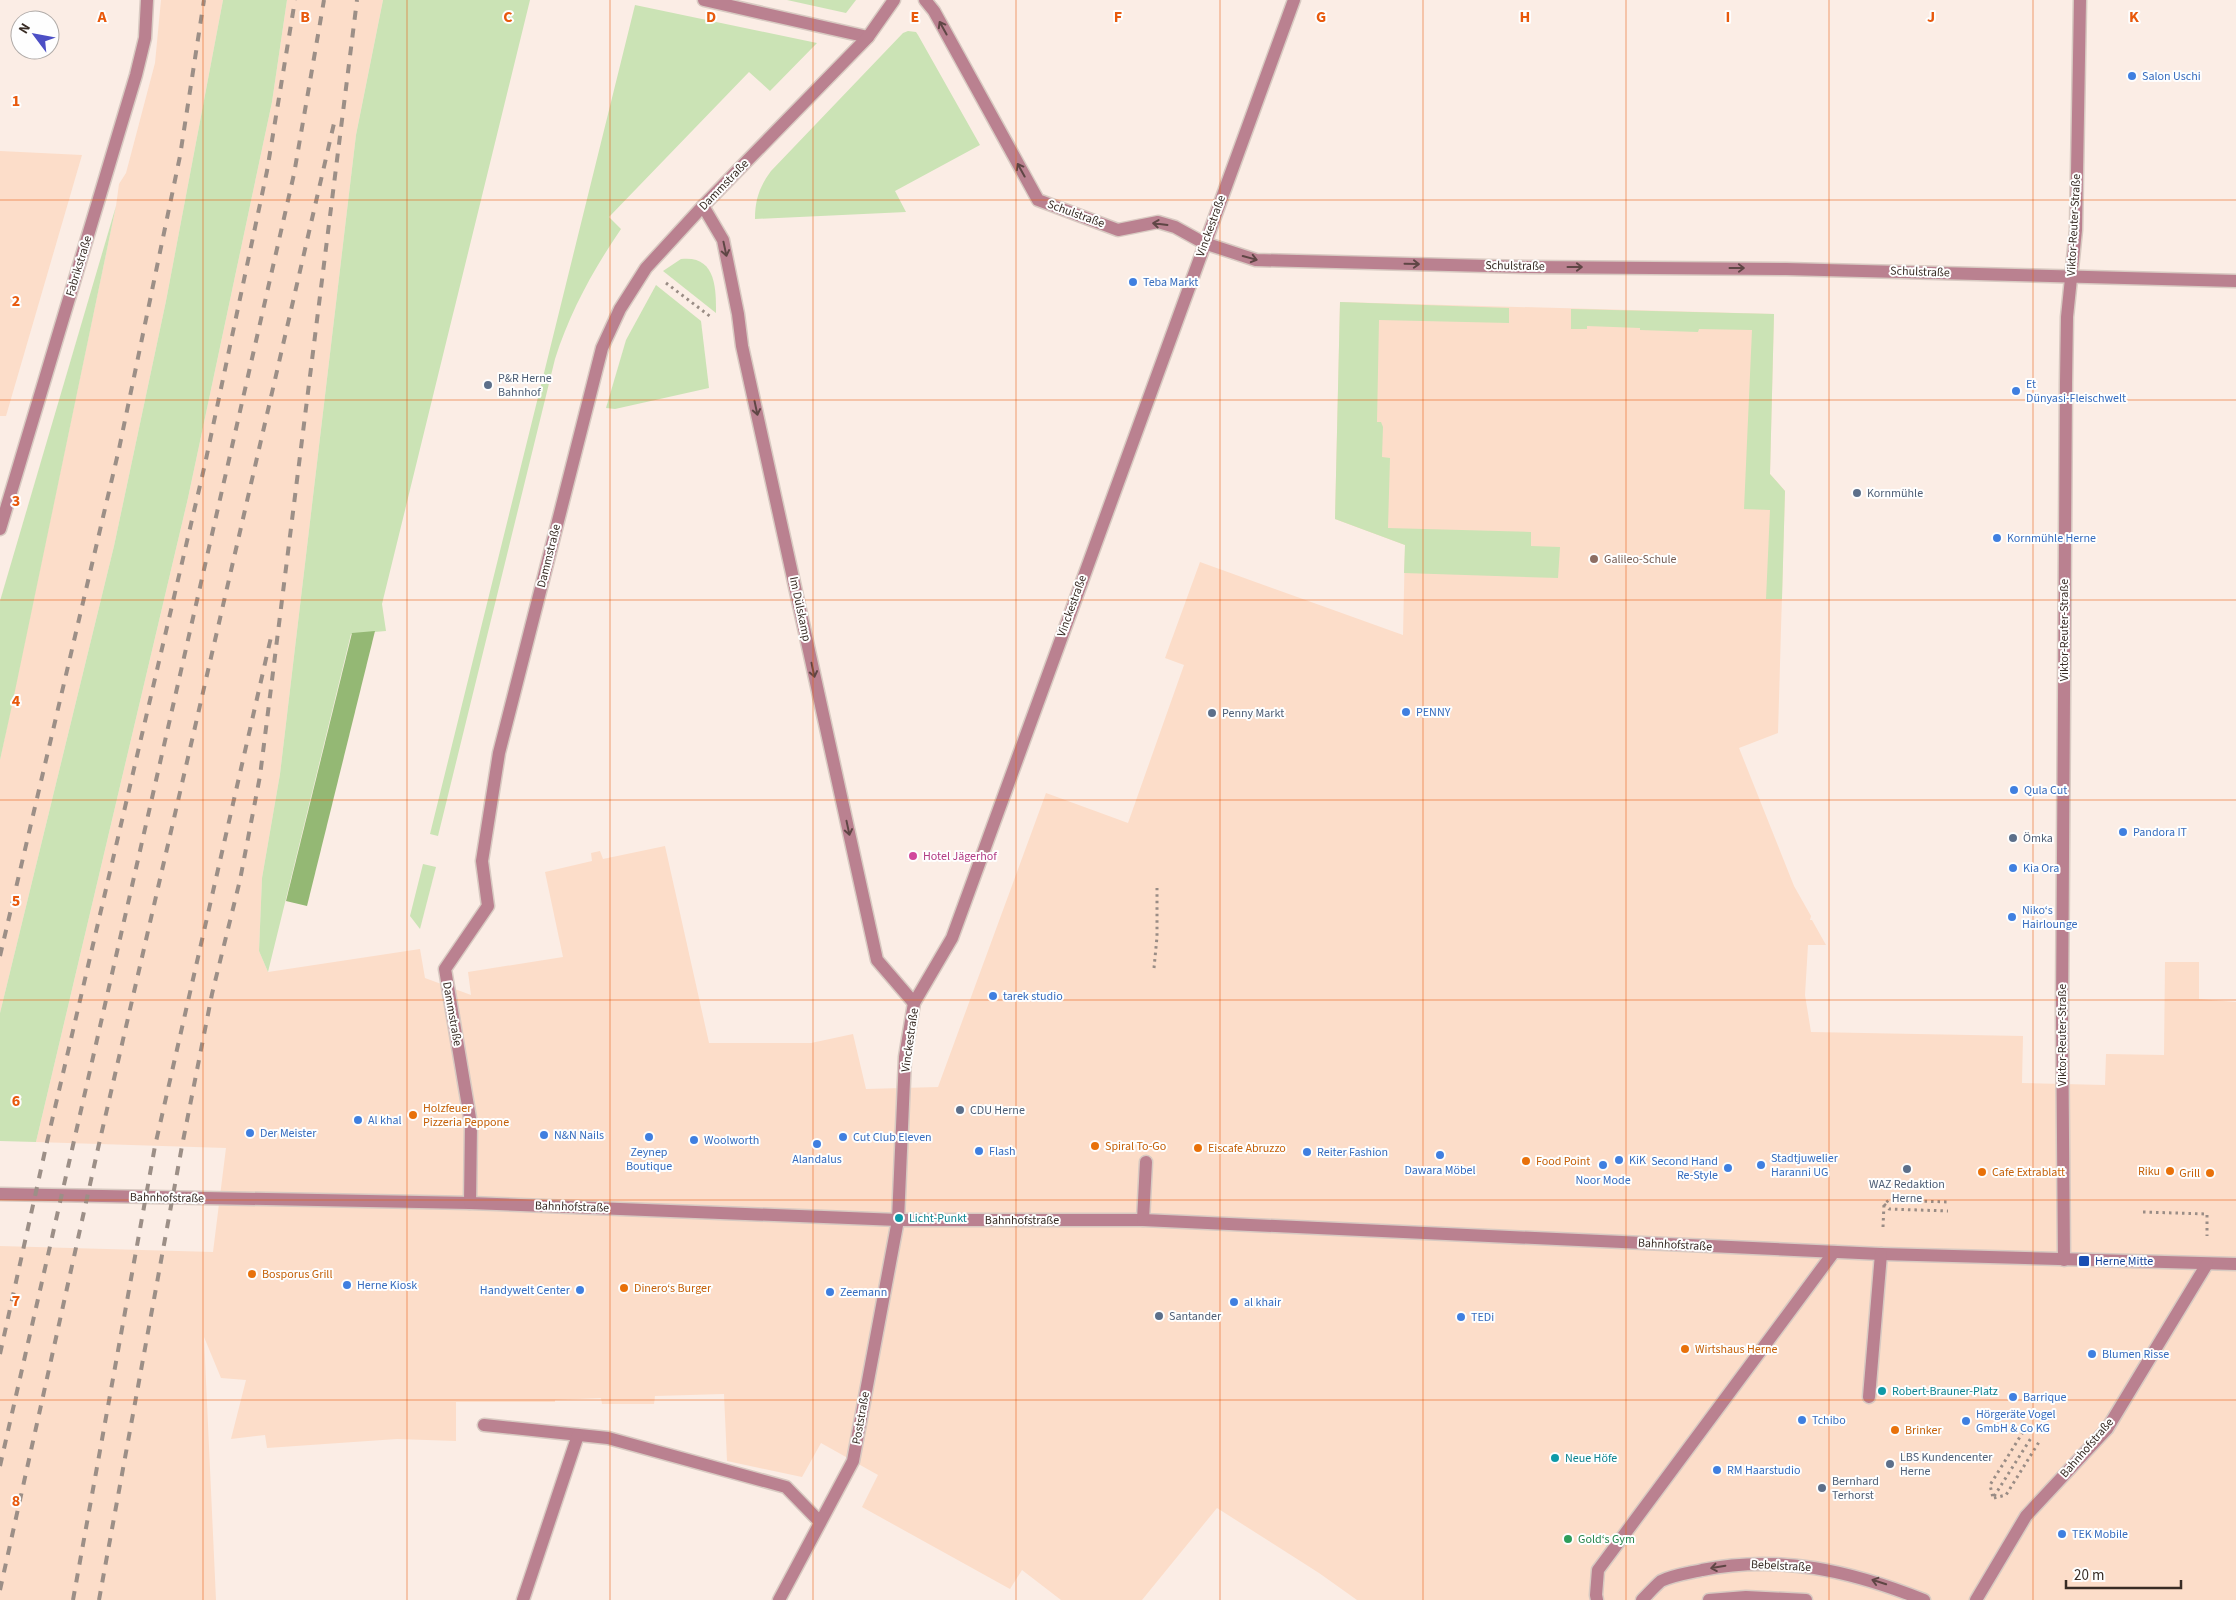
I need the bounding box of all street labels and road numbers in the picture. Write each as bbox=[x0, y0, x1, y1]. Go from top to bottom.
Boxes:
street label: Dammstraße bbox=[695, 156, 753, 214]
street label: Viktor-Reuter-Straße bbox=[2063, 173, 2085, 276]
street label: Vinckestraße bbox=[1192, 193, 1230, 259]
street label: Schulstraße bbox=[1045, 196, 1107, 232]
street label: Fabrikstraße bbox=[62, 233, 96, 299]
street label: Schulstraße bbox=[1485, 257, 1545, 275]
street label: Schulstraße bbox=[1890, 262, 1950, 282]
street label: Dammstraße bbox=[533, 522, 565, 590]
street label: Vinckestraße bbox=[1053, 573, 1091, 639]
street label: Im Dülskamp bbox=[785, 575, 815, 643]
street label: Viktor-Reuter-Straße bbox=[2056, 579, 2073, 681]
street label: Dammstraße bbox=[438, 981, 466, 1048]
street label: Viktor-Reuter-Straße bbox=[2054, 984, 2071, 1086]
street label: Vinckestraße bbox=[897, 1007, 923, 1073]
street label: Bahnhofstraße bbox=[130, 1189, 204, 1207]
street label: Bahnhofstraße bbox=[535, 1197, 609, 1217]
street label: Bahnhofstraße bbox=[985, 1212, 1059, 1229]
street label: Bahnhofstraße bbox=[1637, 1235, 1713, 1255]
street label: Poststraße bbox=[848, 1390, 874, 1446]
street label: Bahnhofstraße bbox=[2056, 1414, 2118, 1482]
street label: Bebelstraße bbox=[1750, 1556, 1812, 1576]

